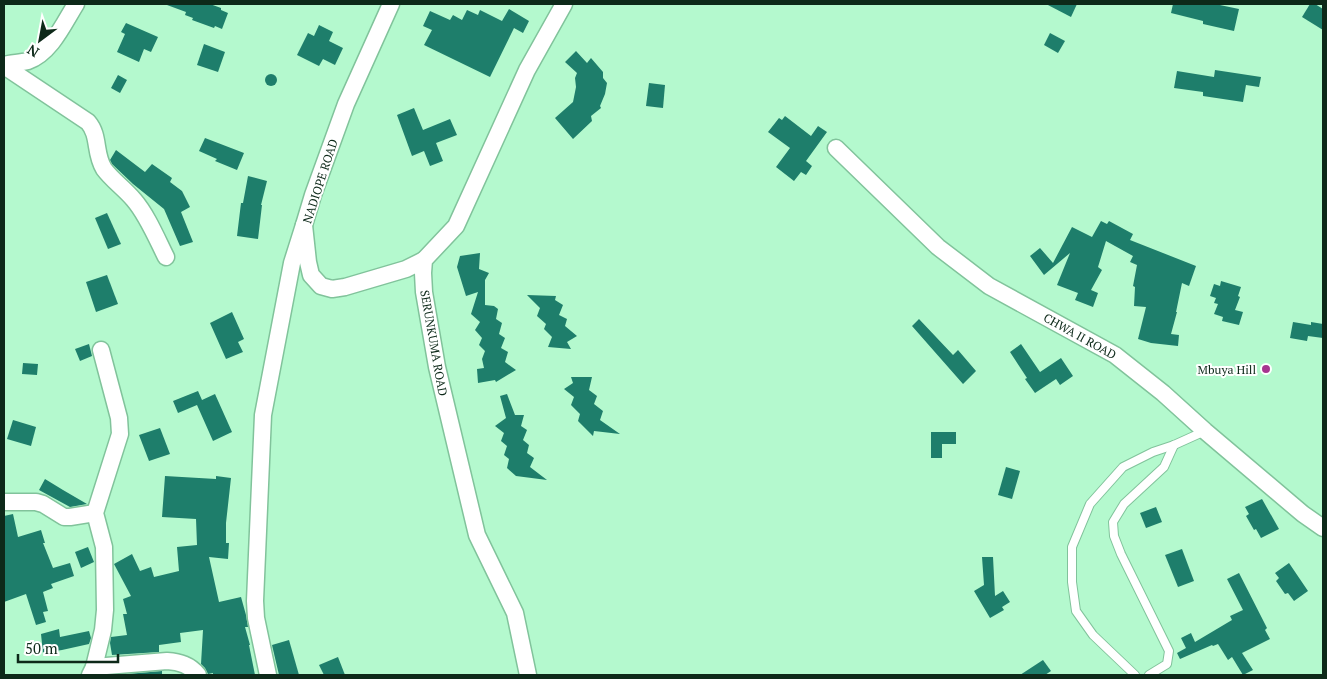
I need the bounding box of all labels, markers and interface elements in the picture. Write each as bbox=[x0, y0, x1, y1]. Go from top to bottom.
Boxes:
north arrow bbox=[15, 15, 65, 65]
text: N bbox=[23, 40, 42, 62]
street label: NADIOPE ROAD bbox=[299, 137, 341, 225]
street label: SERUNKUMA ROAD bbox=[417, 289, 451, 397]
street label: CHWA II ROAD bbox=[1041, 310, 1119, 362]
place label: Mbuya Hill bbox=[1198, 362, 1256, 377]
marker: Mbuya Hill bbox=[1260, 363, 1272, 375]
scale bar bbox=[18, 632, 118, 664]
text: 50 m bbox=[25, 638, 58, 658]

